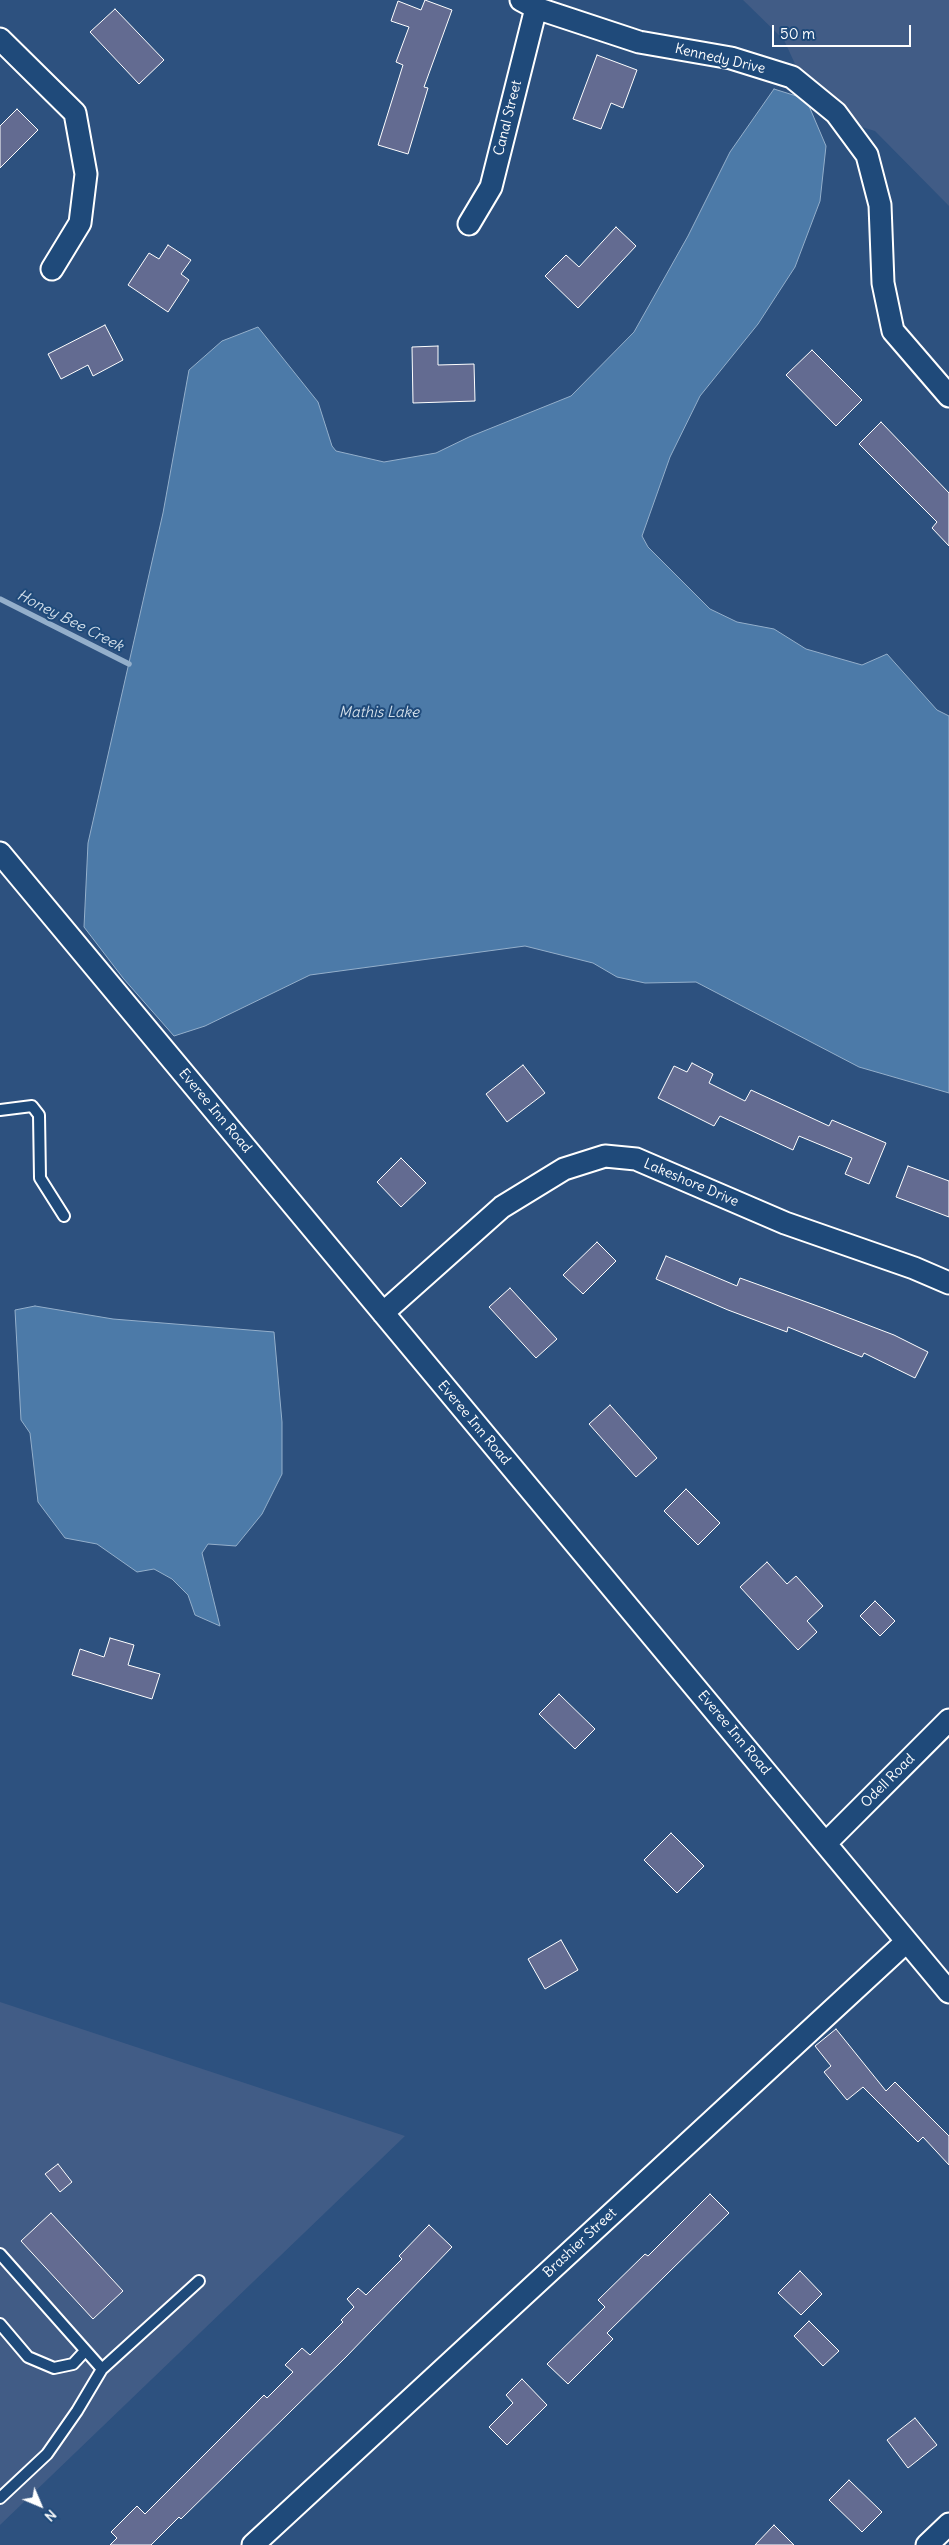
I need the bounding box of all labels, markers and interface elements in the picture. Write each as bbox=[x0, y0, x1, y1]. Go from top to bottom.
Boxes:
scale bar bbox=[774, 15, 913, 47]
text: 50 m bbox=[780, 24, 815, 43]
street label: Kennedy Drive bbox=[673, 40, 767, 78]
street label: Canal Street bbox=[491, 79, 525, 157]
water label: Honey Bee Creek bbox=[14, 586, 126, 656]
water label: Mathis Lake bbox=[339, 704, 419, 722]
street label: Everee Inn Road bbox=[175, 1066, 255, 1156]
street label: Lakeshore Drive bbox=[641, 1155, 741, 1211]
street label: Everee Inn Road bbox=[434, 1378, 514, 1468]
street label: Everee Inn Road bbox=[694, 1688, 774, 1778]
street label: Odell Road bbox=[858, 1751, 918, 1811]
street label: Brashier Street bbox=[540, 2205, 620, 2281]
north arrow bbox=[15, 2480, 65, 2530]
text: N bbox=[41, 2506, 60, 2525]

